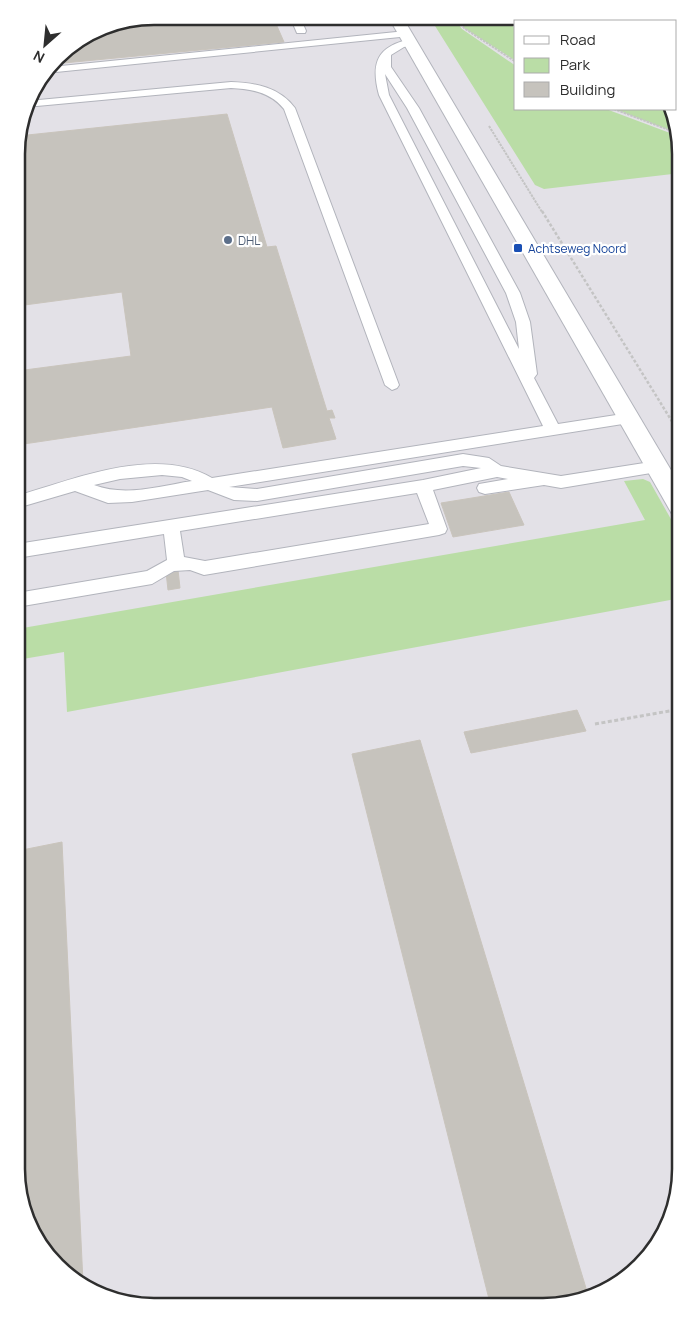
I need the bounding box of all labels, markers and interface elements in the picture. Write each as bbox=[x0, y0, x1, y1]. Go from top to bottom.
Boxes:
north arrow bbox=[20, 20, 70, 70]
legend bbox=[514, 20, 677, 110]
text: Road bbox=[560, 29, 596, 50]
text: N bbox=[30, 46, 48, 68]
text: Park bbox=[560, 54, 590, 75]
text: Building bbox=[560, 79, 615, 100]
place label: DHL bbox=[238, 232, 260, 249]
marker: DHL bbox=[222, 234, 234, 246]
place label: Achtseweg Noord bbox=[528, 240, 626, 257]
marker: Achtseweg Noord bbox=[512, 242, 524, 254]

